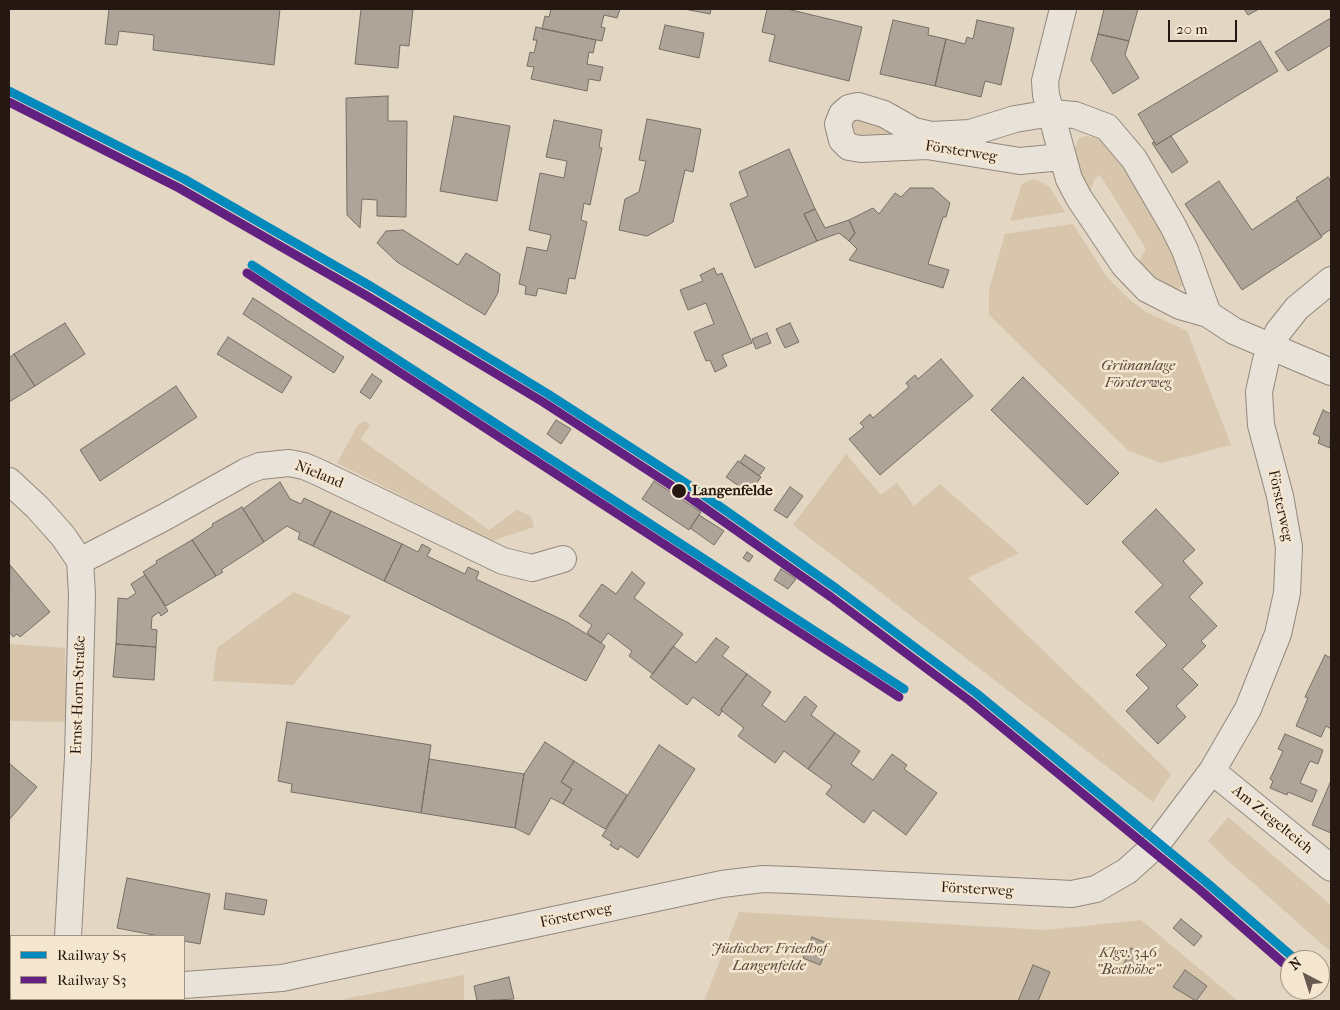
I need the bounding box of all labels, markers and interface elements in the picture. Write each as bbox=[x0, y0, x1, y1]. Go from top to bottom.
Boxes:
scale bar bbox=[1170, 10, 1239, 42]
text: 20 m bbox=[1176, 20, 1208, 38]
street label: Försterweg bbox=[924, 137, 998, 167]
park label: Grünanlage Försterweg bbox=[1101, 357, 1175, 392]
street label: Nieland bbox=[292, 457, 346, 493]
street label: Försterweg bbox=[1264, 468, 1296, 544]
marker: Langenfelde bbox=[670, 482, 688, 500]
place label: Langenfelde bbox=[692, 482, 773, 500]
street label: Ernst-Horn-Straße bbox=[68, 635, 90, 755]
street label: Am Ziegelteich bbox=[1228, 782, 1316, 858]
street label: Försterweg bbox=[940, 879, 1014, 901]
street label: Försterweg bbox=[538, 900, 614, 932]
legend bbox=[10, 935, 185, 1000]
park label: Jüdischer Friedhof Langenfelde bbox=[711, 940, 827, 975]
park label: Klgv. 346 "Besthöhe" bbox=[1096, 944, 1160, 979]
text: Railway S5 bbox=[57, 946, 127, 964]
north arrow bbox=[1280, 950, 1330, 1000]
text: N bbox=[1286, 954, 1305, 974]
text: Railway S3 bbox=[57, 971, 126, 989]

